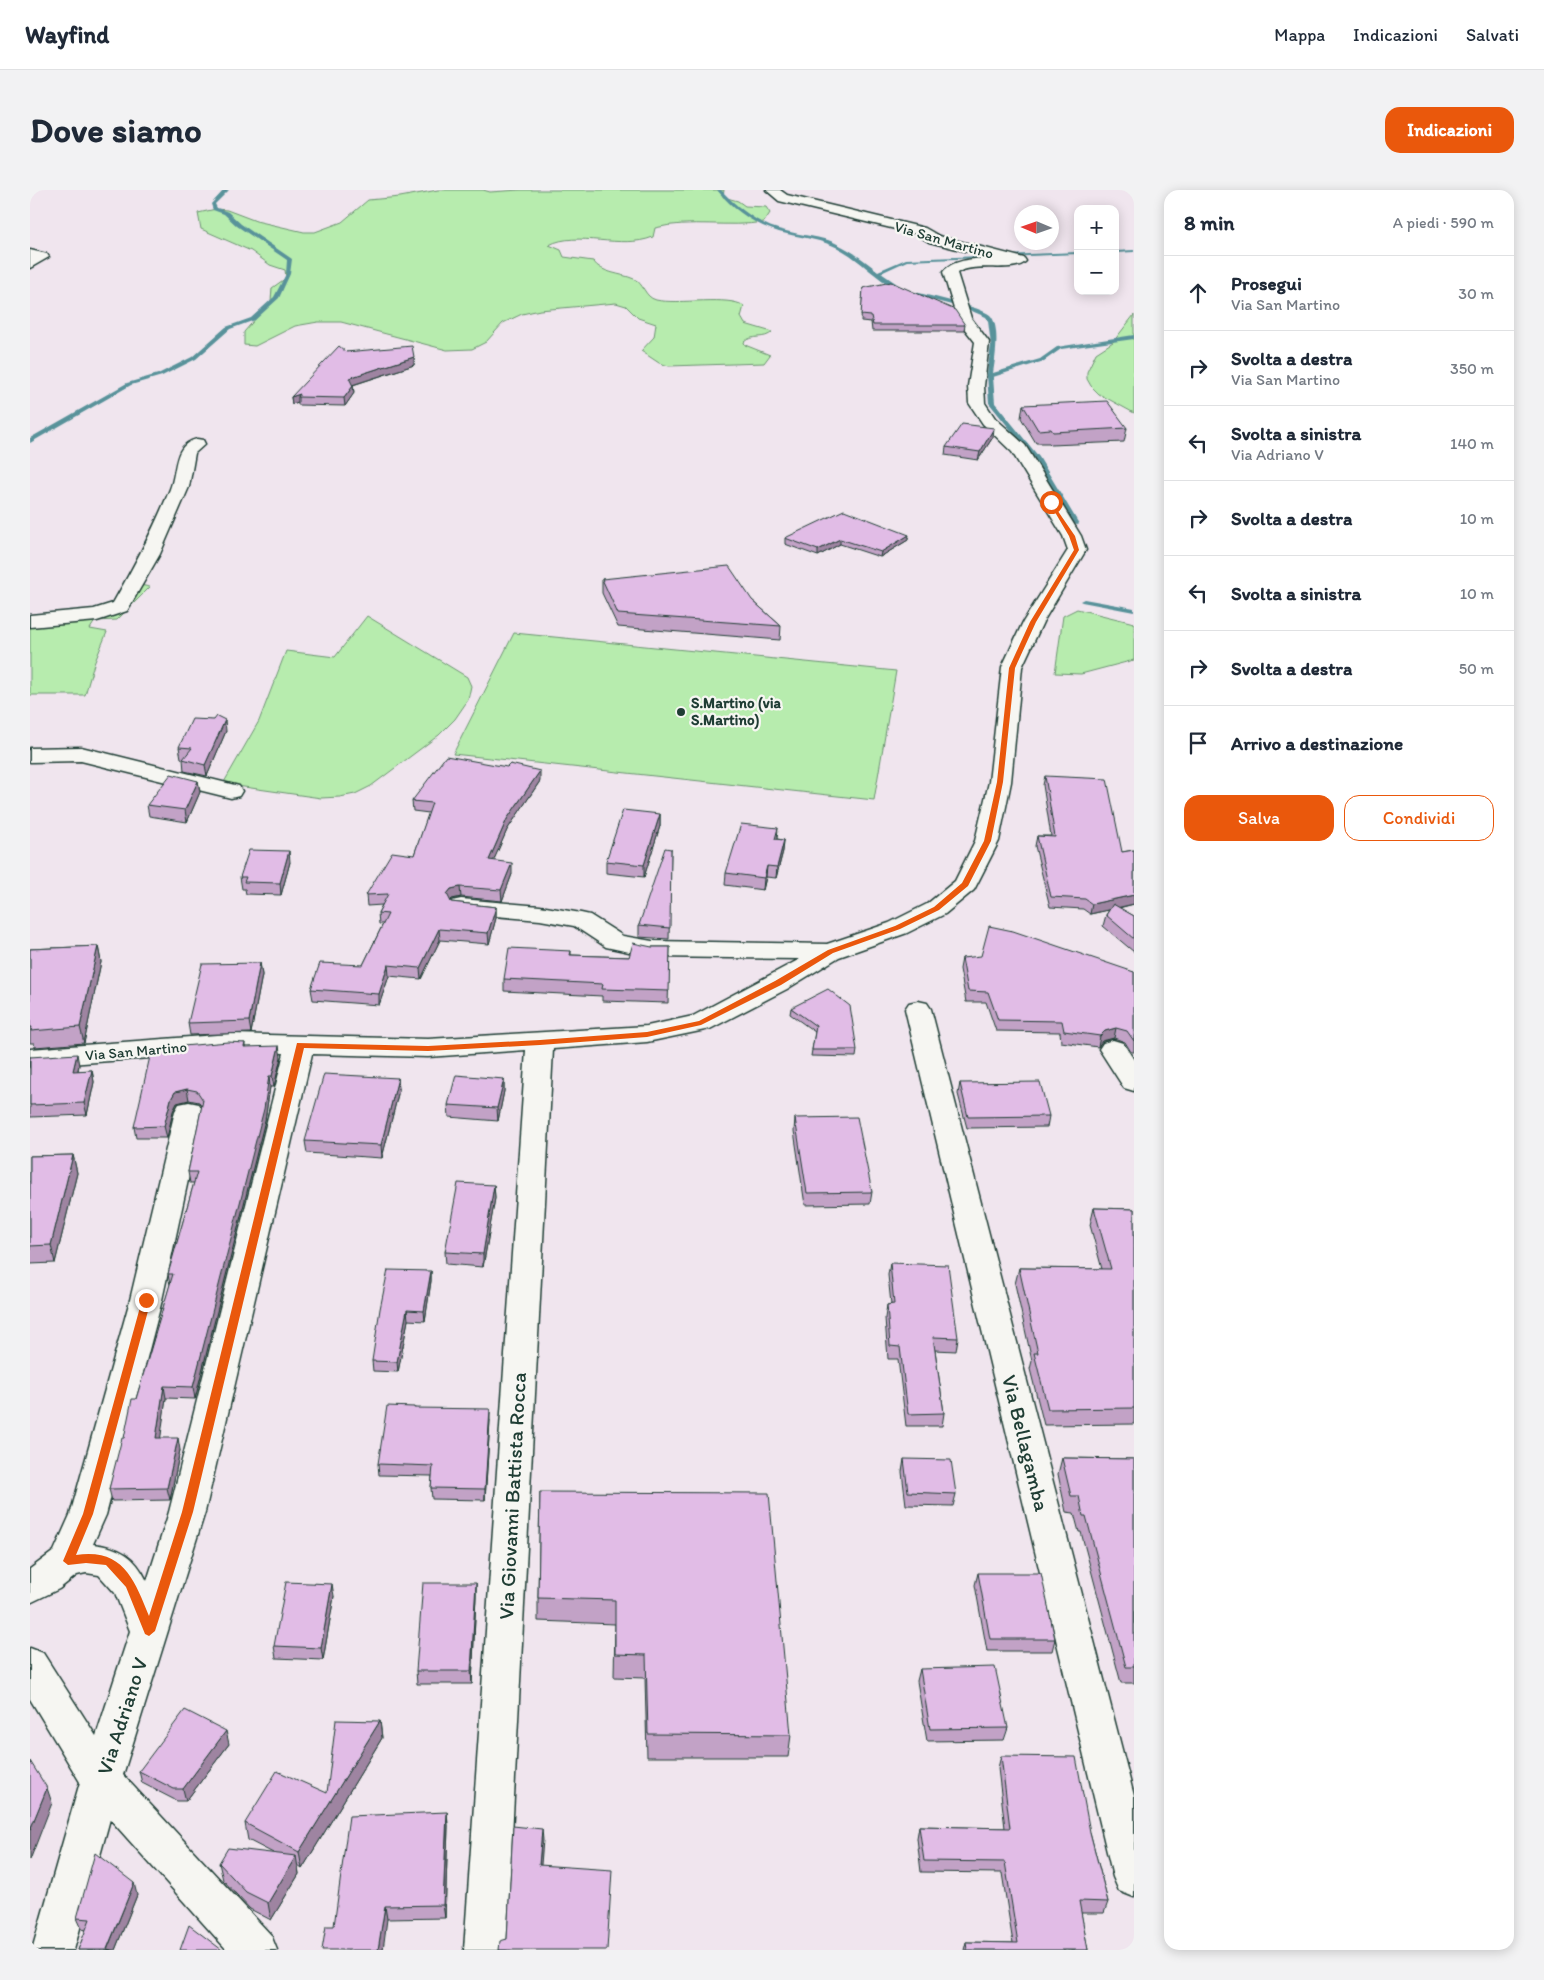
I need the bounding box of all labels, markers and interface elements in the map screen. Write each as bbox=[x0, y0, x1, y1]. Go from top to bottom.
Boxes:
text: Wayfind bbox=[25, 20, 109, 49]
text: Mappa bbox=[1274, 24, 1325, 46]
text: Indicazioni bbox=[1353, 24, 1438, 46]
text: Salvati bbox=[1466, 24, 1519, 46]
button: Indicazioni bbox=[1385, 107, 1514, 153]
text: Dove siamo bbox=[30, 109, 202, 151]
north arrow bbox=[1014, 205, 1059, 250]
map controls bbox=[1074, 205, 1119, 295]
button: + bbox=[1074, 205, 1119, 250]
text: 8 min bbox=[1184, 210, 1234, 235]
text: A piedi · 590 m bbox=[1393, 213, 1494, 232]
street label: Via San Martino bbox=[892, 217, 996, 263]
button: − bbox=[1074, 250, 1119, 295]
text: Prosegui bbox=[1231, 272, 1302, 295]
icon: ahead bbox=[1184, 279, 1212, 307]
text: 30 m bbox=[1458, 284, 1494, 303]
text: Via San Martino bbox=[1231, 295, 1340, 314]
text: Svolta a destra bbox=[1231, 347, 1352, 370]
icon: right bbox=[1184, 354, 1212, 382]
text: 350 m bbox=[1450, 359, 1494, 378]
text: Via San Martino bbox=[1231, 370, 1340, 389]
text: Svolta a sinistra bbox=[1231, 422, 1361, 445]
icon: left bbox=[1184, 429, 1212, 457]
text: 140 m bbox=[1450, 434, 1494, 453]
text: Via Adriano V bbox=[1231, 445, 1324, 464]
route start bbox=[1040, 491, 1063, 514]
icon: right bbox=[1184, 504, 1212, 532]
text: Svolta a destra bbox=[1231, 507, 1352, 530]
text: 10 m bbox=[1460, 509, 1494, 528]
icon: left bbox=[1184, 579, 1212, 607]
text: Svolta a sinistra bbox=[1231, 582, 1361, 605]
text: 10 m bbox=[1460, 584, 1494, 603]
icon: right bbox=[1184, 654, 1212, 682]
text: Svolta a destra bbox=[1231, 657, 1352, 680]
text: 50 m bbox=[1459, 659, 1494, 678]
place label: S.Martino (via S.Martino) bbox=[691, 694, 782, 730]
marker: S.Martino (via S.Martino) bbox=[675, 706, 687, 718]
icon: arrive bbox=[1184, 729, 1212, 757]
text: Arrivo a destinazione bbox=[1231, 732, 1403, 755]
button: Salva bbox=[1184, 795, 1334, 841]
button: Condividi bbox=[1344, 795, 1494, 841]
street label: Via San Martino bbox=[84, 1038, 188, 1064]
route end bbox=[135, 1289, 158, 1312]
street label: Via Giovanni Battista Rocca bbox=[493, 1372, 531, 1620]
street label: Via Bellagamba bbox=[997, 1372, 1055, 1514]
street label: Via Adriano V bbox=[91, 1654, 153, 1778]

